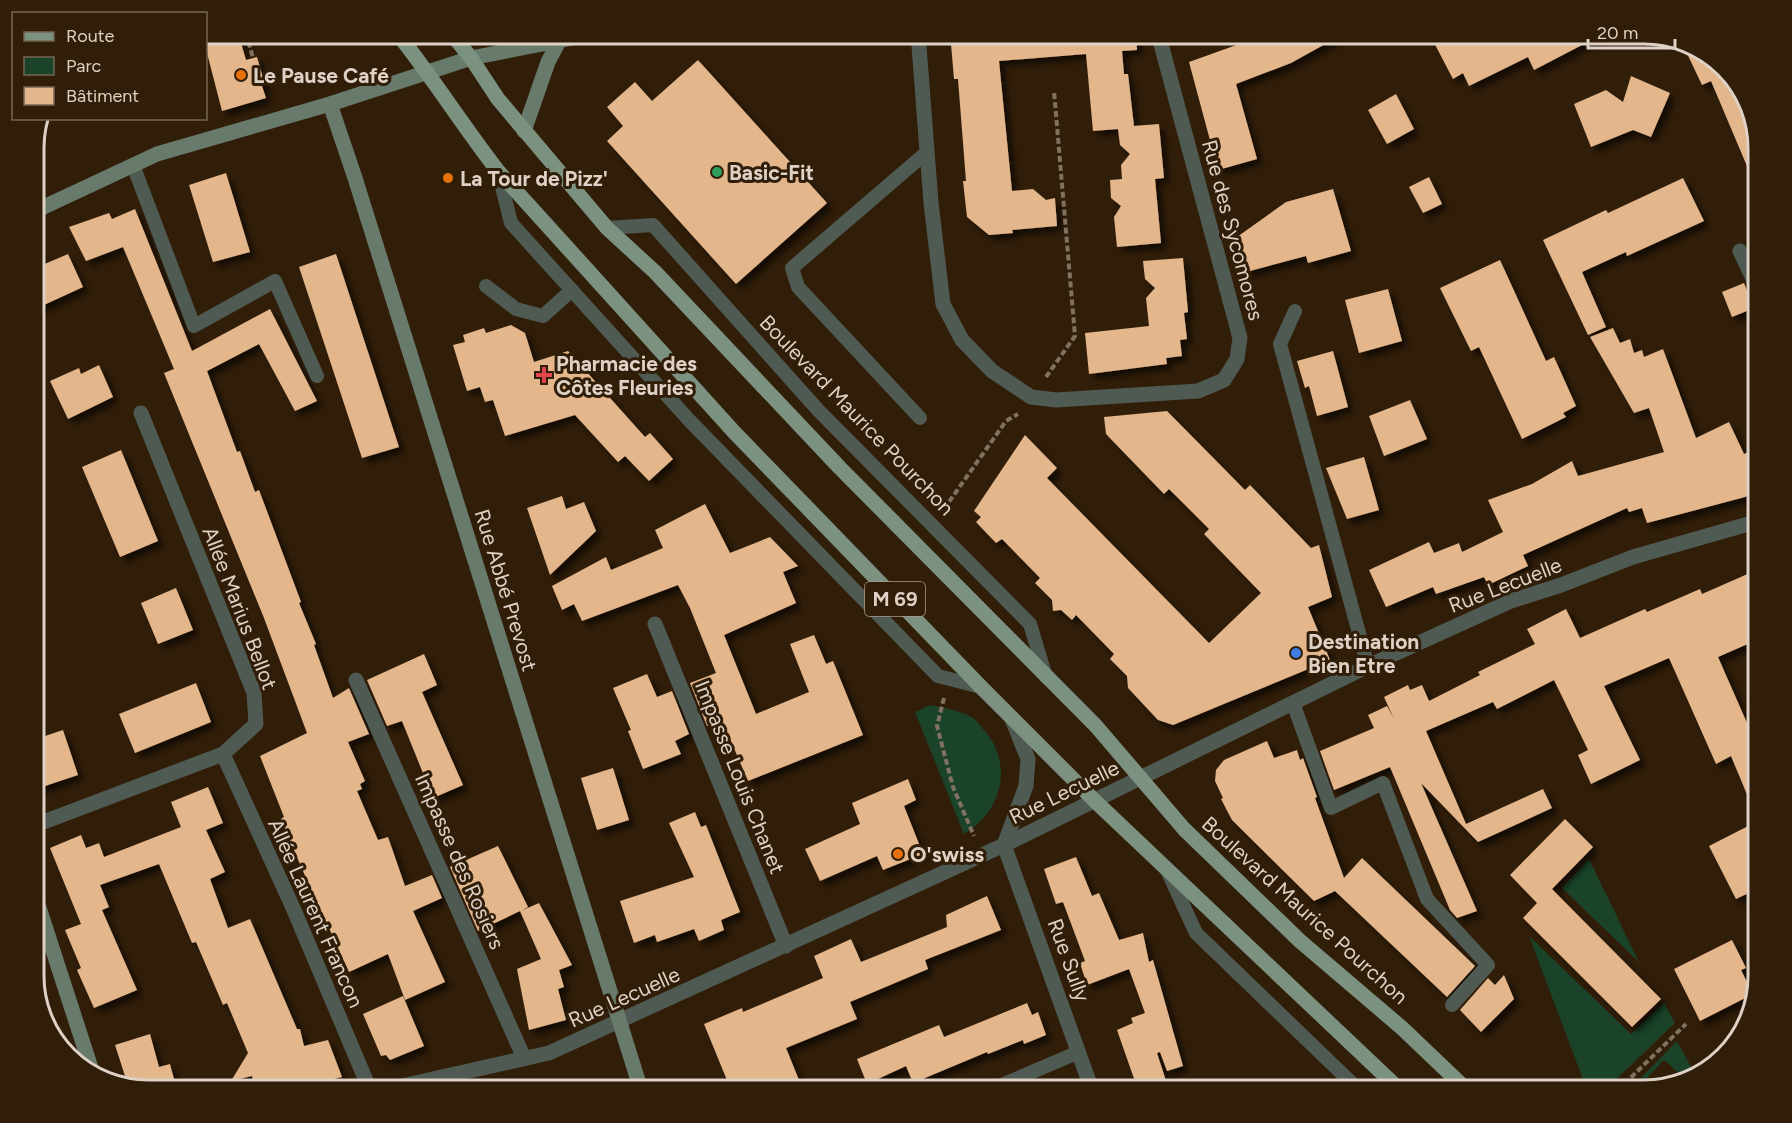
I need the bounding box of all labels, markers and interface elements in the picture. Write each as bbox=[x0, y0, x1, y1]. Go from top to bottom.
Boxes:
legend bbox=[12, 12, 207, 120]
scale bar bbox=[1588, 12, 1675, 50]
text: 20 m bbox=[1597, 22, 1638, 44]
text: Route bbox=[66, 25, 115, 47]
text: Parc bbox=[66, 55, 102, 77]
place label: Le Pause Café bbox=[253, 63, 389, 88]
marker: Le Pause Café bbox=[234, 68, 248, 82]
text: Bâtiment bbox=[66, 85, 139, 107]
street label: Rue des Sycomores bbox=[1197, 137, 1269, 323]
place label: Basic-Fit bbox=[729, 160, 814, 185]
marker: Basic-Fit bbox=[710, 165, 724, 179]
place label: La Tour de Pizz' bbox=[460, 166, 608, 191]
marker: La Tour de Pizz' bbox=[441, 171, 455, 185]
street label: Boulevard Maurice Pourchon bbox=[755, 310, 959, 520]
place label: Pharmacie des Côtes Fleuries bbox=[556, 351, 697, 400]
marker: Pharmacie des Côtes Fleuries bbox=[537, 368, 551, 382]
street label: Rue Abbé Prevost bbox=[469, 506, 543, 674]
street label: Allée Marius Bellot bbox=[197, 523, 283, 693]
street label: Rue Lecuelle bbox=[1445, 552, 1565, 618]
road number: M 69 bbox=[865, 582, 925, 616]
place label: Destination Bien Etre bbox=[1308, 629, 1419, 678]
marker: Destination Bien Etre bbox=[1289, 646, 1303, 660]
street label: Impasse Louis Chanet bbox=[690, 677, 790, 877]
street label: Rue Lecuelle bbox=[1005, 755, 1123, 829]
street label: Impasse des Rosiers bbox=[410, 769, 510, 953]
street label: Boulevard Maurice Pourchon bbox=[1197, 811, 1413, 1009]
street label: Allée Laurent Francon bbox=[263, 815, 369, 1011]
place label: O'swiss bbox=[910, 842, 984, 867]
marker: O'swiss bbox=[891, 847, 905, 861]
street label: Rue Sully bbox=[1042, 915, 1096, 1005]
street label: Rue Lecuelle bbox=[564, 961, 684, 1033]

